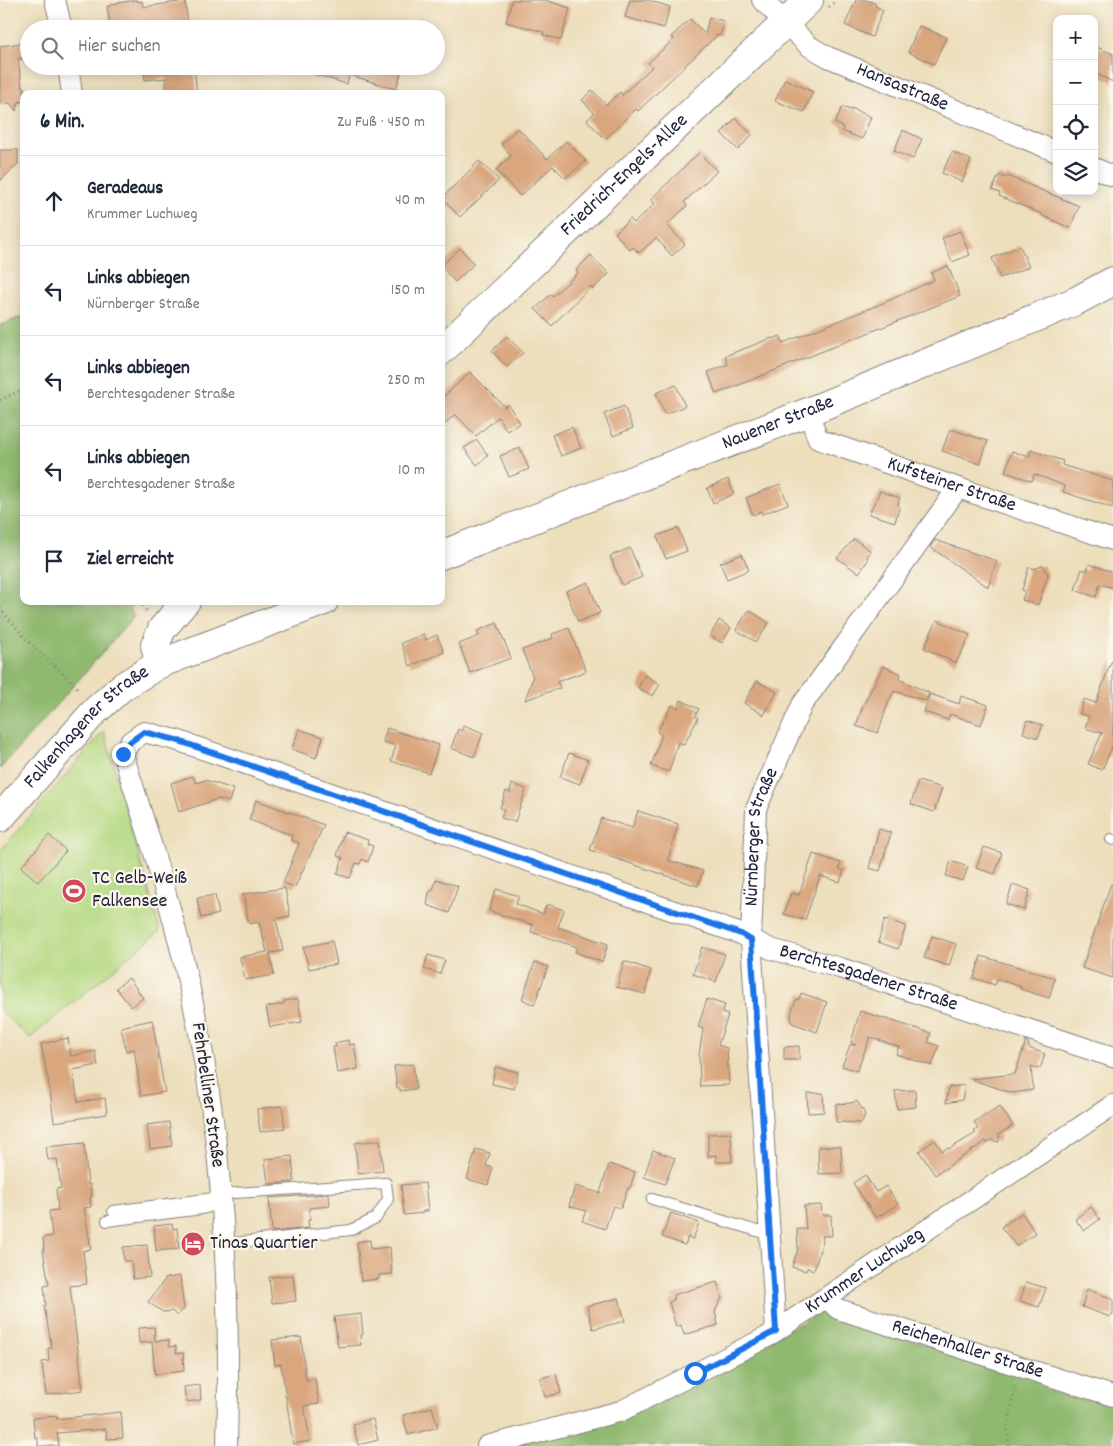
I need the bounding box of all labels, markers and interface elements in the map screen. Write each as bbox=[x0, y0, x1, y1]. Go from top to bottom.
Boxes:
map controls bbox=[1053, 15, 1098, 195]
button: + bbox=[1053, 15, 1098, 60]
search box bbox=[20, 20, 445, 75]
icon: search bbox=[38, 34, 66, 62]
text: Hier suchen bbox=[78, 34, 161, 61]
street label: Hansastraße bbox=[852, 56, 953, 119]
button: − bbox=[1053, 60, 1098, 105]
button: locate bbox=[1053, 105, 1098, 150]
text: 6 Min. bbox=[40, 108, 84, 138]
street label: Friedrich-Engels-Allee bbox=[555, 108, 695, 244]
text: Zu Fuß · 450 m bbox=[337, 111, 425, 134]
button: layers bbox=[1053, 150, 1098, 195]
text: Geradeaus bbox=[87, 176, 163, 203]
icon: ahead bbox=[40, 187, 68, 215]
text: 40 m bbox=[395, 189, 425, 212]
text: Krummer Luchweg bbox=[87, 203, 197, 226]
text: Links abbiegen bbox=[87, 266, 190, 293]
icon: left bbox=[40, 277, 68, 305]
text: 150 m bbox=[391, 279, 425, 302]
text: Nürnberger Straße bbox=[87, 293, 200, 316]
text: Links abbiegen bbox=[87, 356, 190, 383]
icon: left bbox=[40, 367, 68, 395]
text: 250 m bbox=[387, 369, 425, 392]
text: Berchtesgadener Straße bbox=[87, 383, 235, 406]
street label: Nauener Straße bbox=[718, 389, 839, 458]
text: Links abbiegen bbox=[87, 446, 190, 473]
street label: Kufsteiner Straße bbox=[883, 450, 1020, 520]
icon: left bbox=[40, 457, 68, 485]
text: 10 m bbox=[398, 459, 425, 482]
text: Berchtesgadener Straße bbox=[87, 473, 235, 496]
icon: arrive bbox=[40, 547, 68, 575]
text: Ziel erreicht bbox=[87, 547, 174, 574]
street label: Falkenhagener Straße bbox=[18, 659, 155, 795]
route end bbox=[112, 743, 135, 766]
street label: Nürnberger Straße bbox=[738, 763, 787, 907]
place label: TC Gelb-Weiß Falkensee bbox=[92, 865, 188, 916]
sports icon: TC Gelb-Weiß Falkensee bbox=[61, 878, 87, 904]
street label: Berchtesgadener Straße bbox=[776, 938, 961, 1019]
street label: Fehrbelliner Straße bbox=[183, 1021, 231, 1170]
street label: Krummer Luchweg bbox=[800, 1221, 930, 1321]
place label: Tinas Quartier bbox=[210, 1230, 318, 1258]
hotel icon: Tinas Quartier bbox=[180, 1231, 206, 1257]
street label: Reichenhaller Straße bbox=[888, 1313, 1047, 1387]
route start bbox=[684, 1362, 707, 1385]

